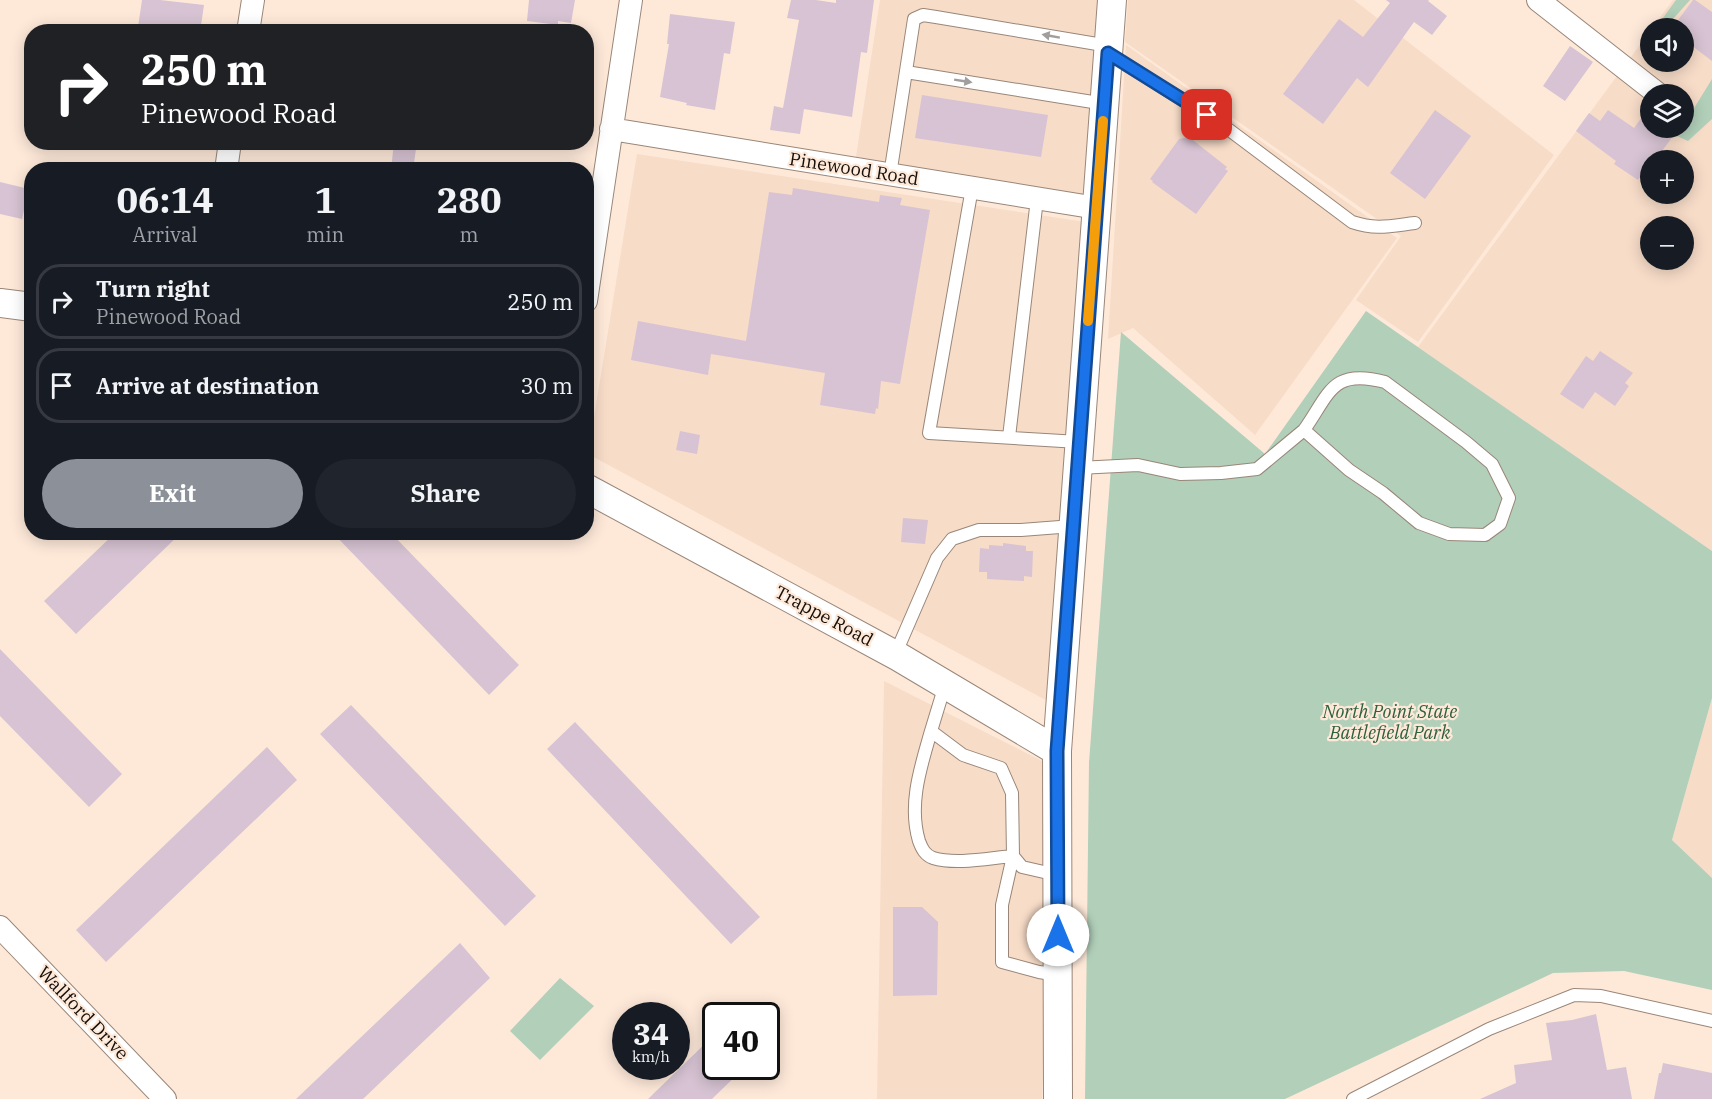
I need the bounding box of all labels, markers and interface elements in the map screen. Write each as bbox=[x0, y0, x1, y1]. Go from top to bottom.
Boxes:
map controls bbox=[1640, 18, 1694, 270]
button: sound bbox=[1640, 18, 1694, 72]
one-way arrow bbox=[1042, 31, 1061, 40]
text: 250 m bbox=[141, 42, 267, 97]
icon: right bbox=[42, 48, 120, 126]
one-way arrow bbox=[954, 77, 973, 86]
button: layers bbox=[1640, 84, 1694, 138]
pin bbox=[1181, 89, 1232, 140]
text: Pinewood Road bbox=[141, 95, 337, 130]
icon: arrive bbox=[1190, 98, 1223, 131]
street label: Pinewood Road bbox=[788, 147, 920, 190]
button: + bbox=[1640, 150, 1694, 204]
text: 06:14 bbox=[116, 176, 214, 223]
text: 1 bbox=[314, 176, 336, 223]
text: 280 bbox=[437, 176, 502, 223]
button: − bbox=[1640, 216, 1694, 270]
text: Arrival bbox=[133, 221, 198, 248]
text: min bbox=[306, 221, 344, 248]
text: m bbox=[460, 221, 479, 248]
text: Turn right bbox=[96, 274, 210, 303]
icon: right bbox=[45, 285, 78, 318]
text: 250 m bbox=[507, 287, 573, 316]
text: Pinewood Road bbox=[96, 303, 241, 330]
icon: arrive bbox=[45, 369, 78, 402]
text: Arrive at destination bbox=[96, 371, 319, 400]
text: 30 m bbox=[521, 371, 573, 400]
button: Exit bbox=[42, 459, 303, 528]
button: Share bbox=[315, 459, 576, 528]
street label: Trappe Road bbox=[771, 580, 877, 651]
park label: North Point State Battlefield Park bbox=[1322, 700, 1457, 744]
position arrow bbox=[1026, 903, 1090, 967]
street label: Wallford Drive bbox=[33, 961, 134, 1064]
speed limit sign: 40 bbox=[702, 1002, 780, 1080]
text: 34 bbox=[633, 1014, 669, 1053]
text: km/h bbox=[632, 1047, 670, 1066]

